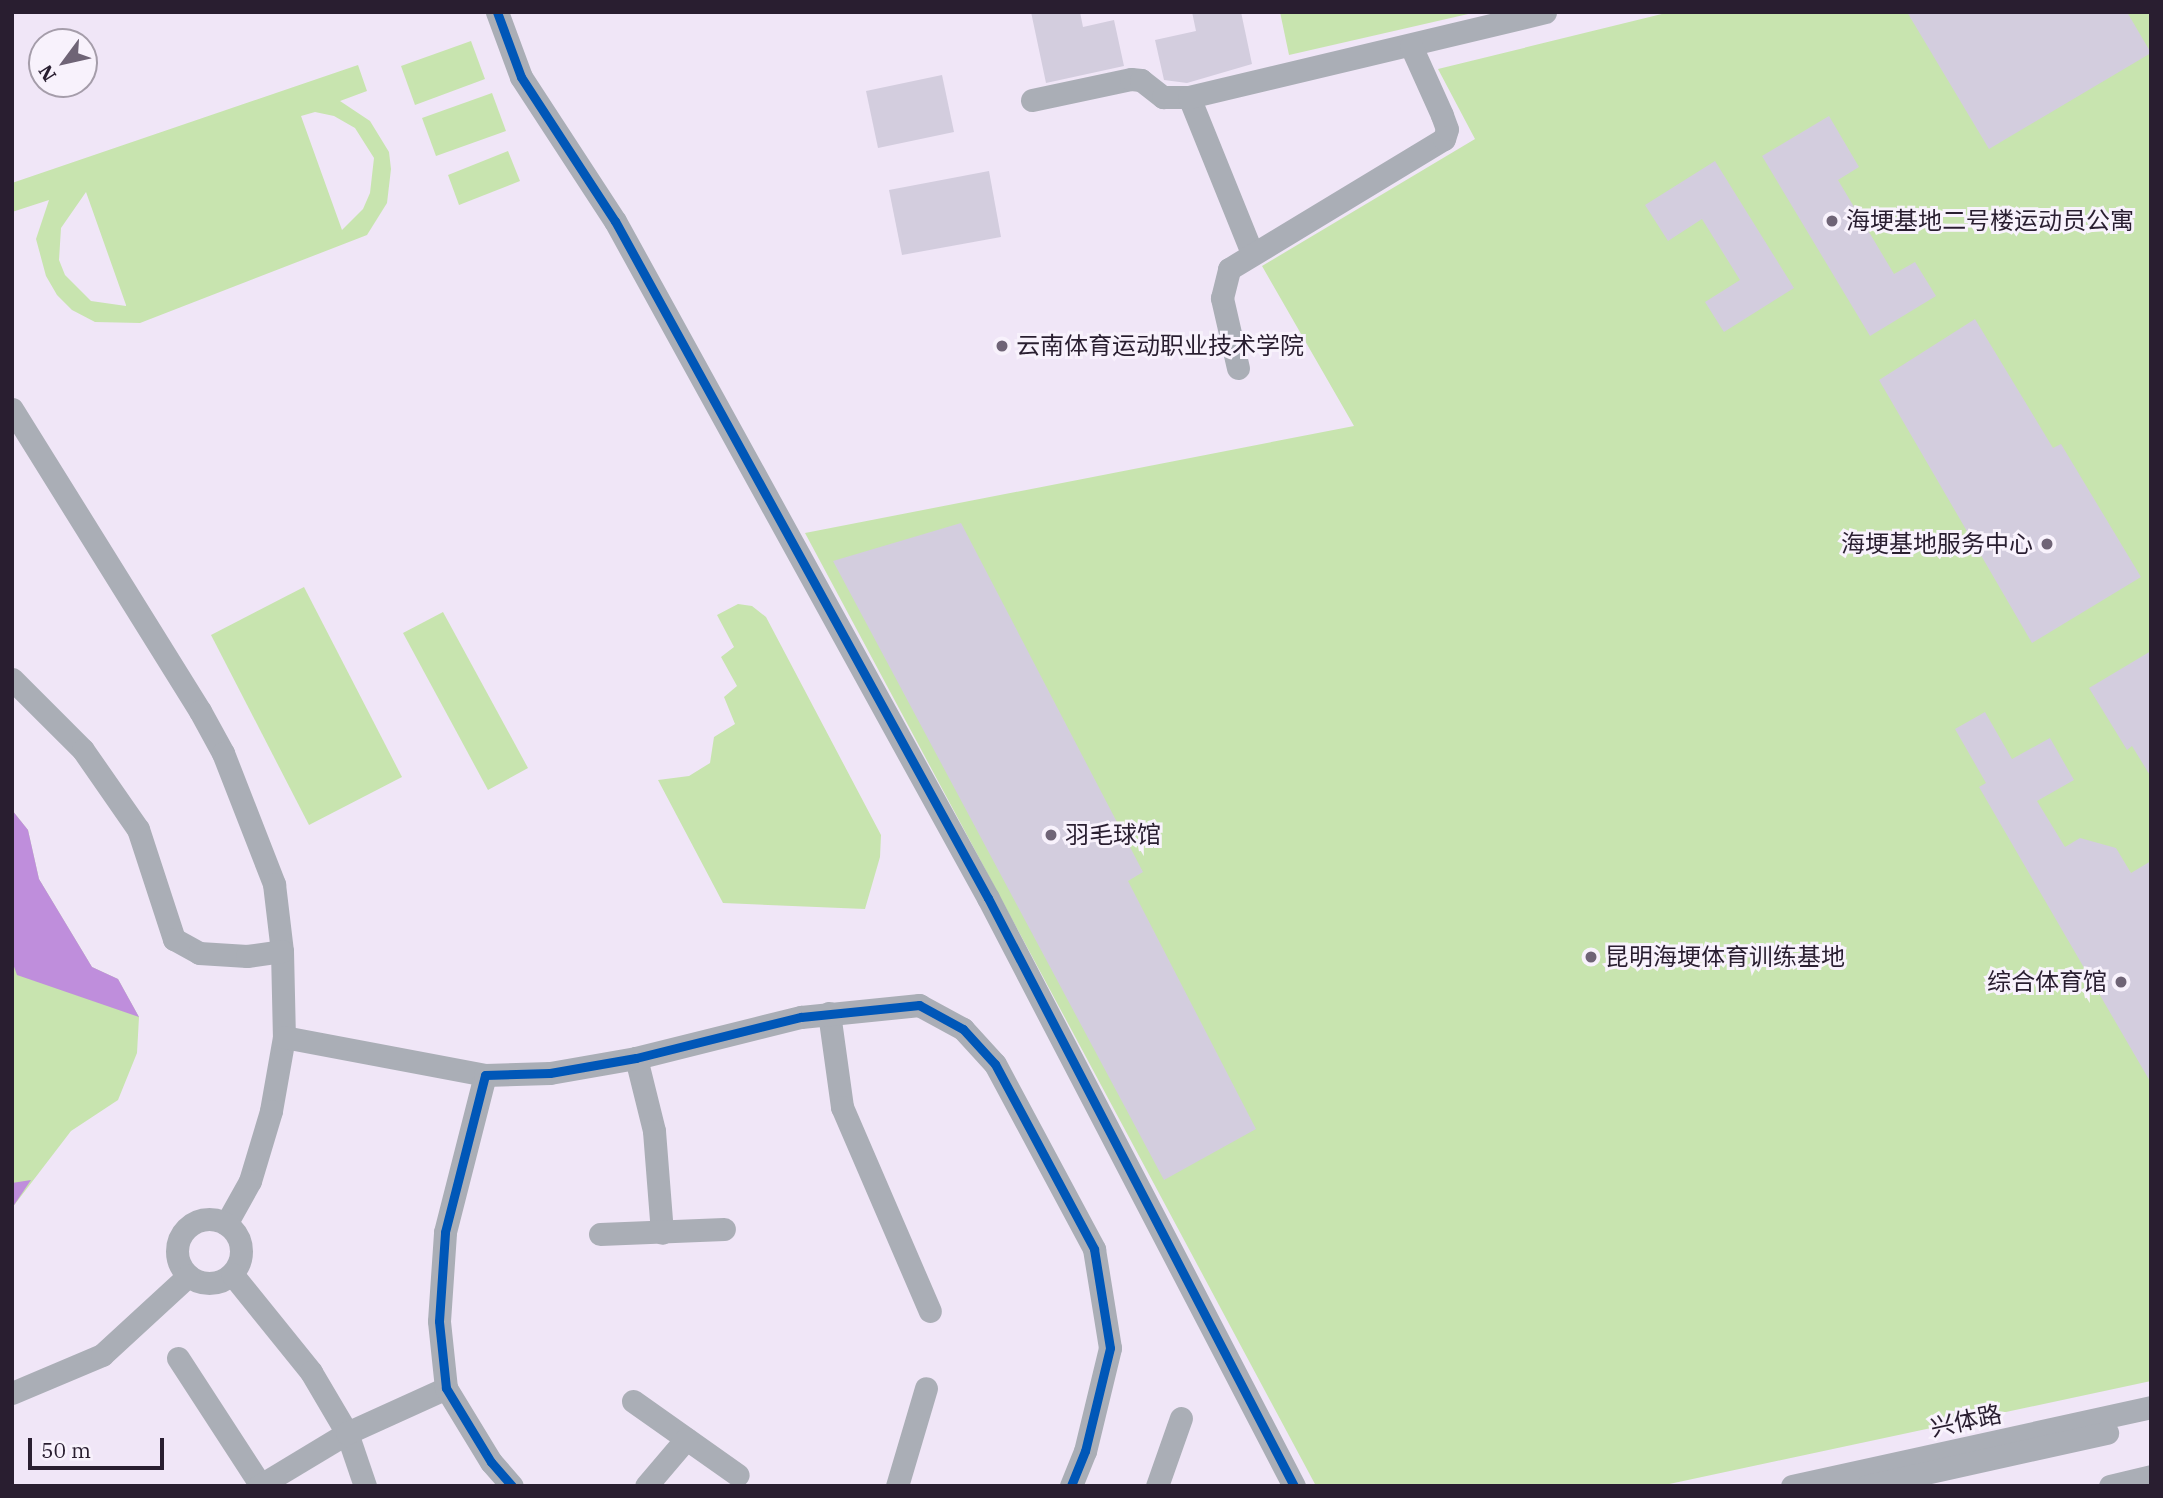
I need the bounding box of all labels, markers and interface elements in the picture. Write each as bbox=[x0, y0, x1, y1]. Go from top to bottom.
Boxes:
north arrow bbox=[28, 28, 98, 98]
text: N bbox=[33, 61, 61, 86]
place label: 海埂基地二号楼运动员公寓 bbox=[1846, 207, 2134, 235]
marker: 海埂基地二号楼运动员公寓 bbox=[1824, 213, 1840, 229]
place label: 云南体育运动职业技术学院 bbox=[1016, 332, 1304, 360]
marker: 云南体育运动职业技术学院 bbox=[994, 338, 1010, 354]
place label: 海埂基地服务中心 bbox=[1841, 530, 2033, 558]
marker: 海埂基地服务中心 bbox=[2039, 536, 2055, 552]
place label: 羽毛球馆 bbox=[1065, 821, 1161, 849]
marker: 羽毛球馆 bbox=[1043, 827, 1059, 843]
place label: 昆明海埂体育训练基地 bbox=[1605, 943, 1845, 971]
marker: 昆明海埂体育训练基地 bbox=[1583, 949, 1599, 965]
place label: 综合体育馆 bbox=[1987, 968, 2107, 996]
marker: 综合体育馆 bbox=[2113, 974, 2129, 990]
street label: 兴体路 bbox=[1928, 1399, 2004, 1443]
scale bar bbox=[32, 1424, 168, 1468]
text: 50 m bbox=[41, 1436, 91, 1464]

